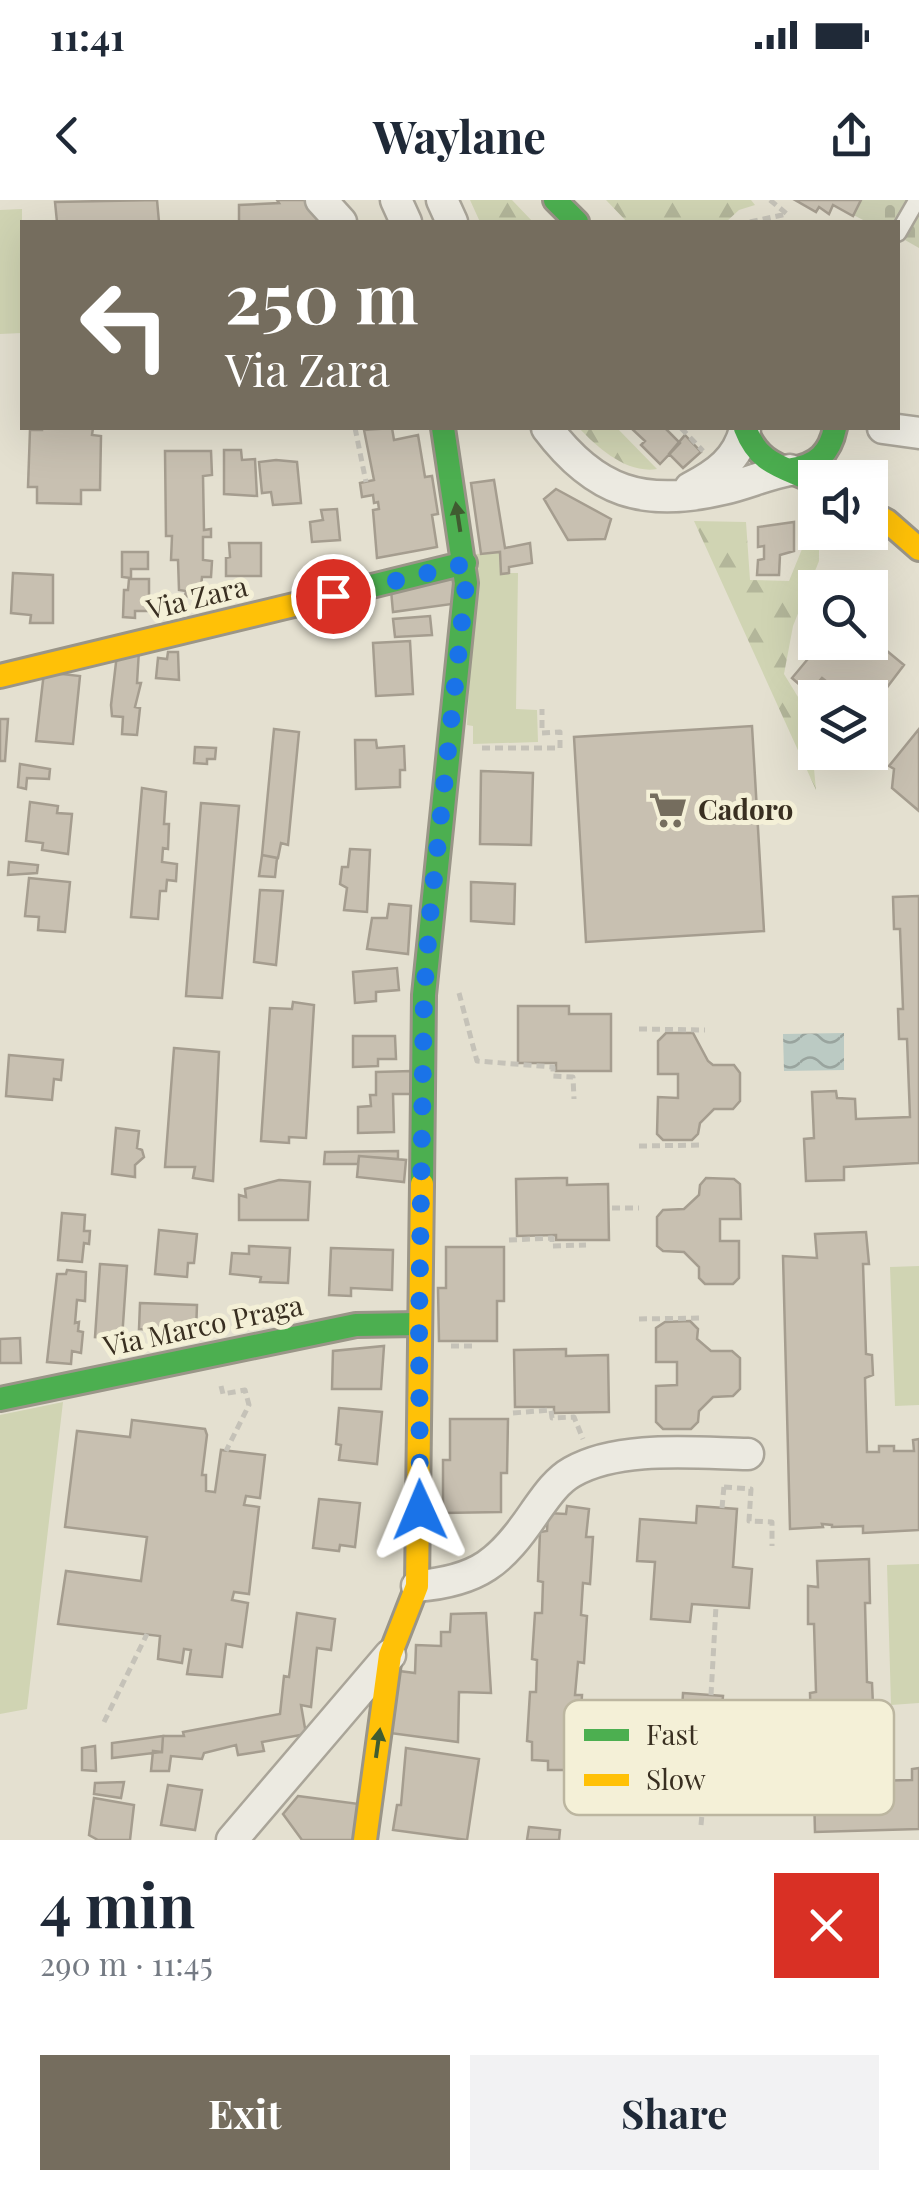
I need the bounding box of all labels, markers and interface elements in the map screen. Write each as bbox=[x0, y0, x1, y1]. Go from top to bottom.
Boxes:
text: 11:41 bbox=[50, 10, 125, 61]
text: Waylane bbox=[373, 105, 546, 165]
icon: back bbox=[40, 108, 95, 163]
icon: share bbox=[824, 108, 879, 163]
text: 250 m bbox=[225, 248, 419, 342]
icon: left bbox=[60, 260, 190, 390]
text: Via Zara bbox=[225, 338, 390, 398]
map controls bbox=[798, 460, 888, 770]
button: sound bbox=[798, 460, 888, 550]
one-way arrow bbox=[450, 501, 465, 532]
pin bbox=[291, 554, 376, 639]
street label: Via Zara bbox=[141, 566, 251, 627]
icon: arrive bbox=[306, 569, 361, 624]
button: search bbox=[798, 570, 888, 660]
button: layers bbox=[798, 680, 888, 770]
supermarket icon: Cadoro bbox=[647, 789, 689, 831]
place label: Cadoro bbox=[698, 790, 793, 827]
street label: Via Marco Praga bbox=[99, 1285, 306, 1364]
position arrow bbox=[368, 1458, 472, 1562]
legend bbox=[564, 1700, 894, 1815]
text: Fast bbox=[646, 1715, 699, 1752]
one-way arrow bbox=[371, 1727, 387, 1759]
text: Slow bbox=[646, 1760, 706, 1797]
text: 4 min bbox=[40, 1863, 195, 1943]
button: close bbox=[774, 1873, 879, 1978]
text: 290 m · 11:45 bbox=[40, 1941, 213, 1984]
button: Exit bbox=[40, 2055, 450, 2170]
button: Share bbox=[470, 2055, 879, 2170]

